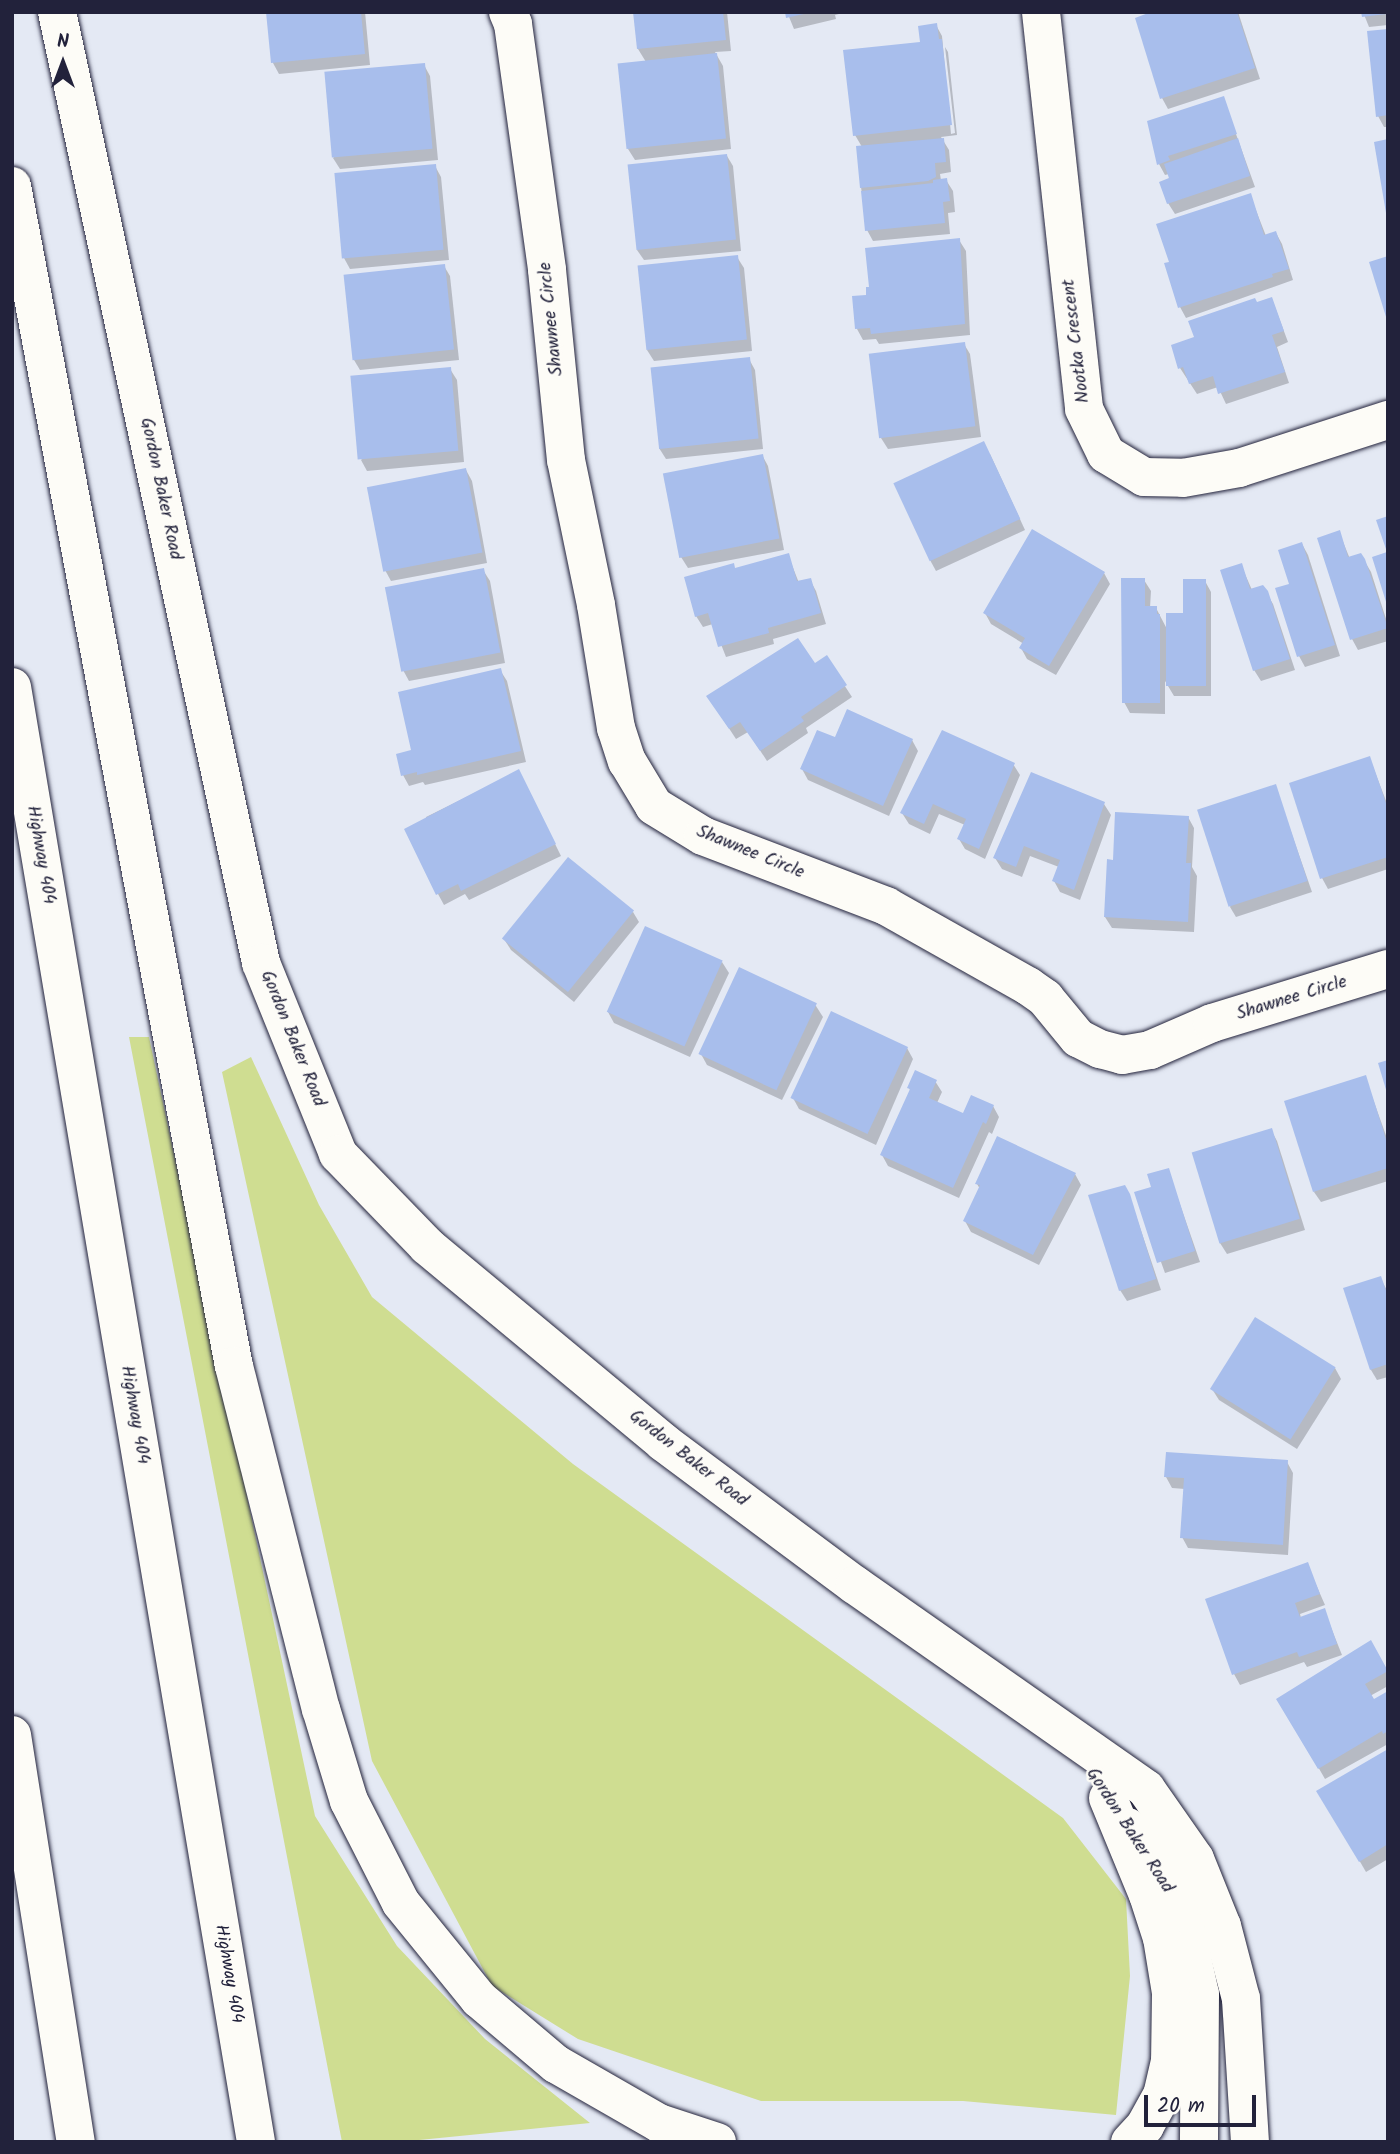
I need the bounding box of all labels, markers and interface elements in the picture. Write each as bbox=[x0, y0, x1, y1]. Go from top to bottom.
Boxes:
text: N bbox=[57, 27, 69, 57]
north arrow bbox=[28, 28, 98, 98]
street label: Shawnee Circle bbox=[535, 261, 569, 377]
street label: Nootka Crescent bbox=[1059, 278, 1095, 404]
street label: Gordon Baker Road bbox=[134, 416, 186, 562]
street label: Highway 404 bbox=[21, 804, 59, 906]
street label: Shawnee Circle bbox=[693, 822, 807, 884]
street label: Gordon Baker Road bbox=[255, 968, 329, 1110]
street label: Shawnee Circle bbox=[1234, 972, 1350, 1026]
street label: Highway 404 bbox=[115, 1364, 153, 1466]
street label: Gordon Baker Road bbox=[624, 1406, 752, 1512]
street label: Gordon Baker Road bbox=[1081, 1764, 1177, 1898]
street label: Highway 404 bbox=[209, 1923, 247, 2025]
scale bar bbox=[1148, 2080, 1260, 2124]
text: 20 m bbox=[1157, 2090, 1205, 2123]

